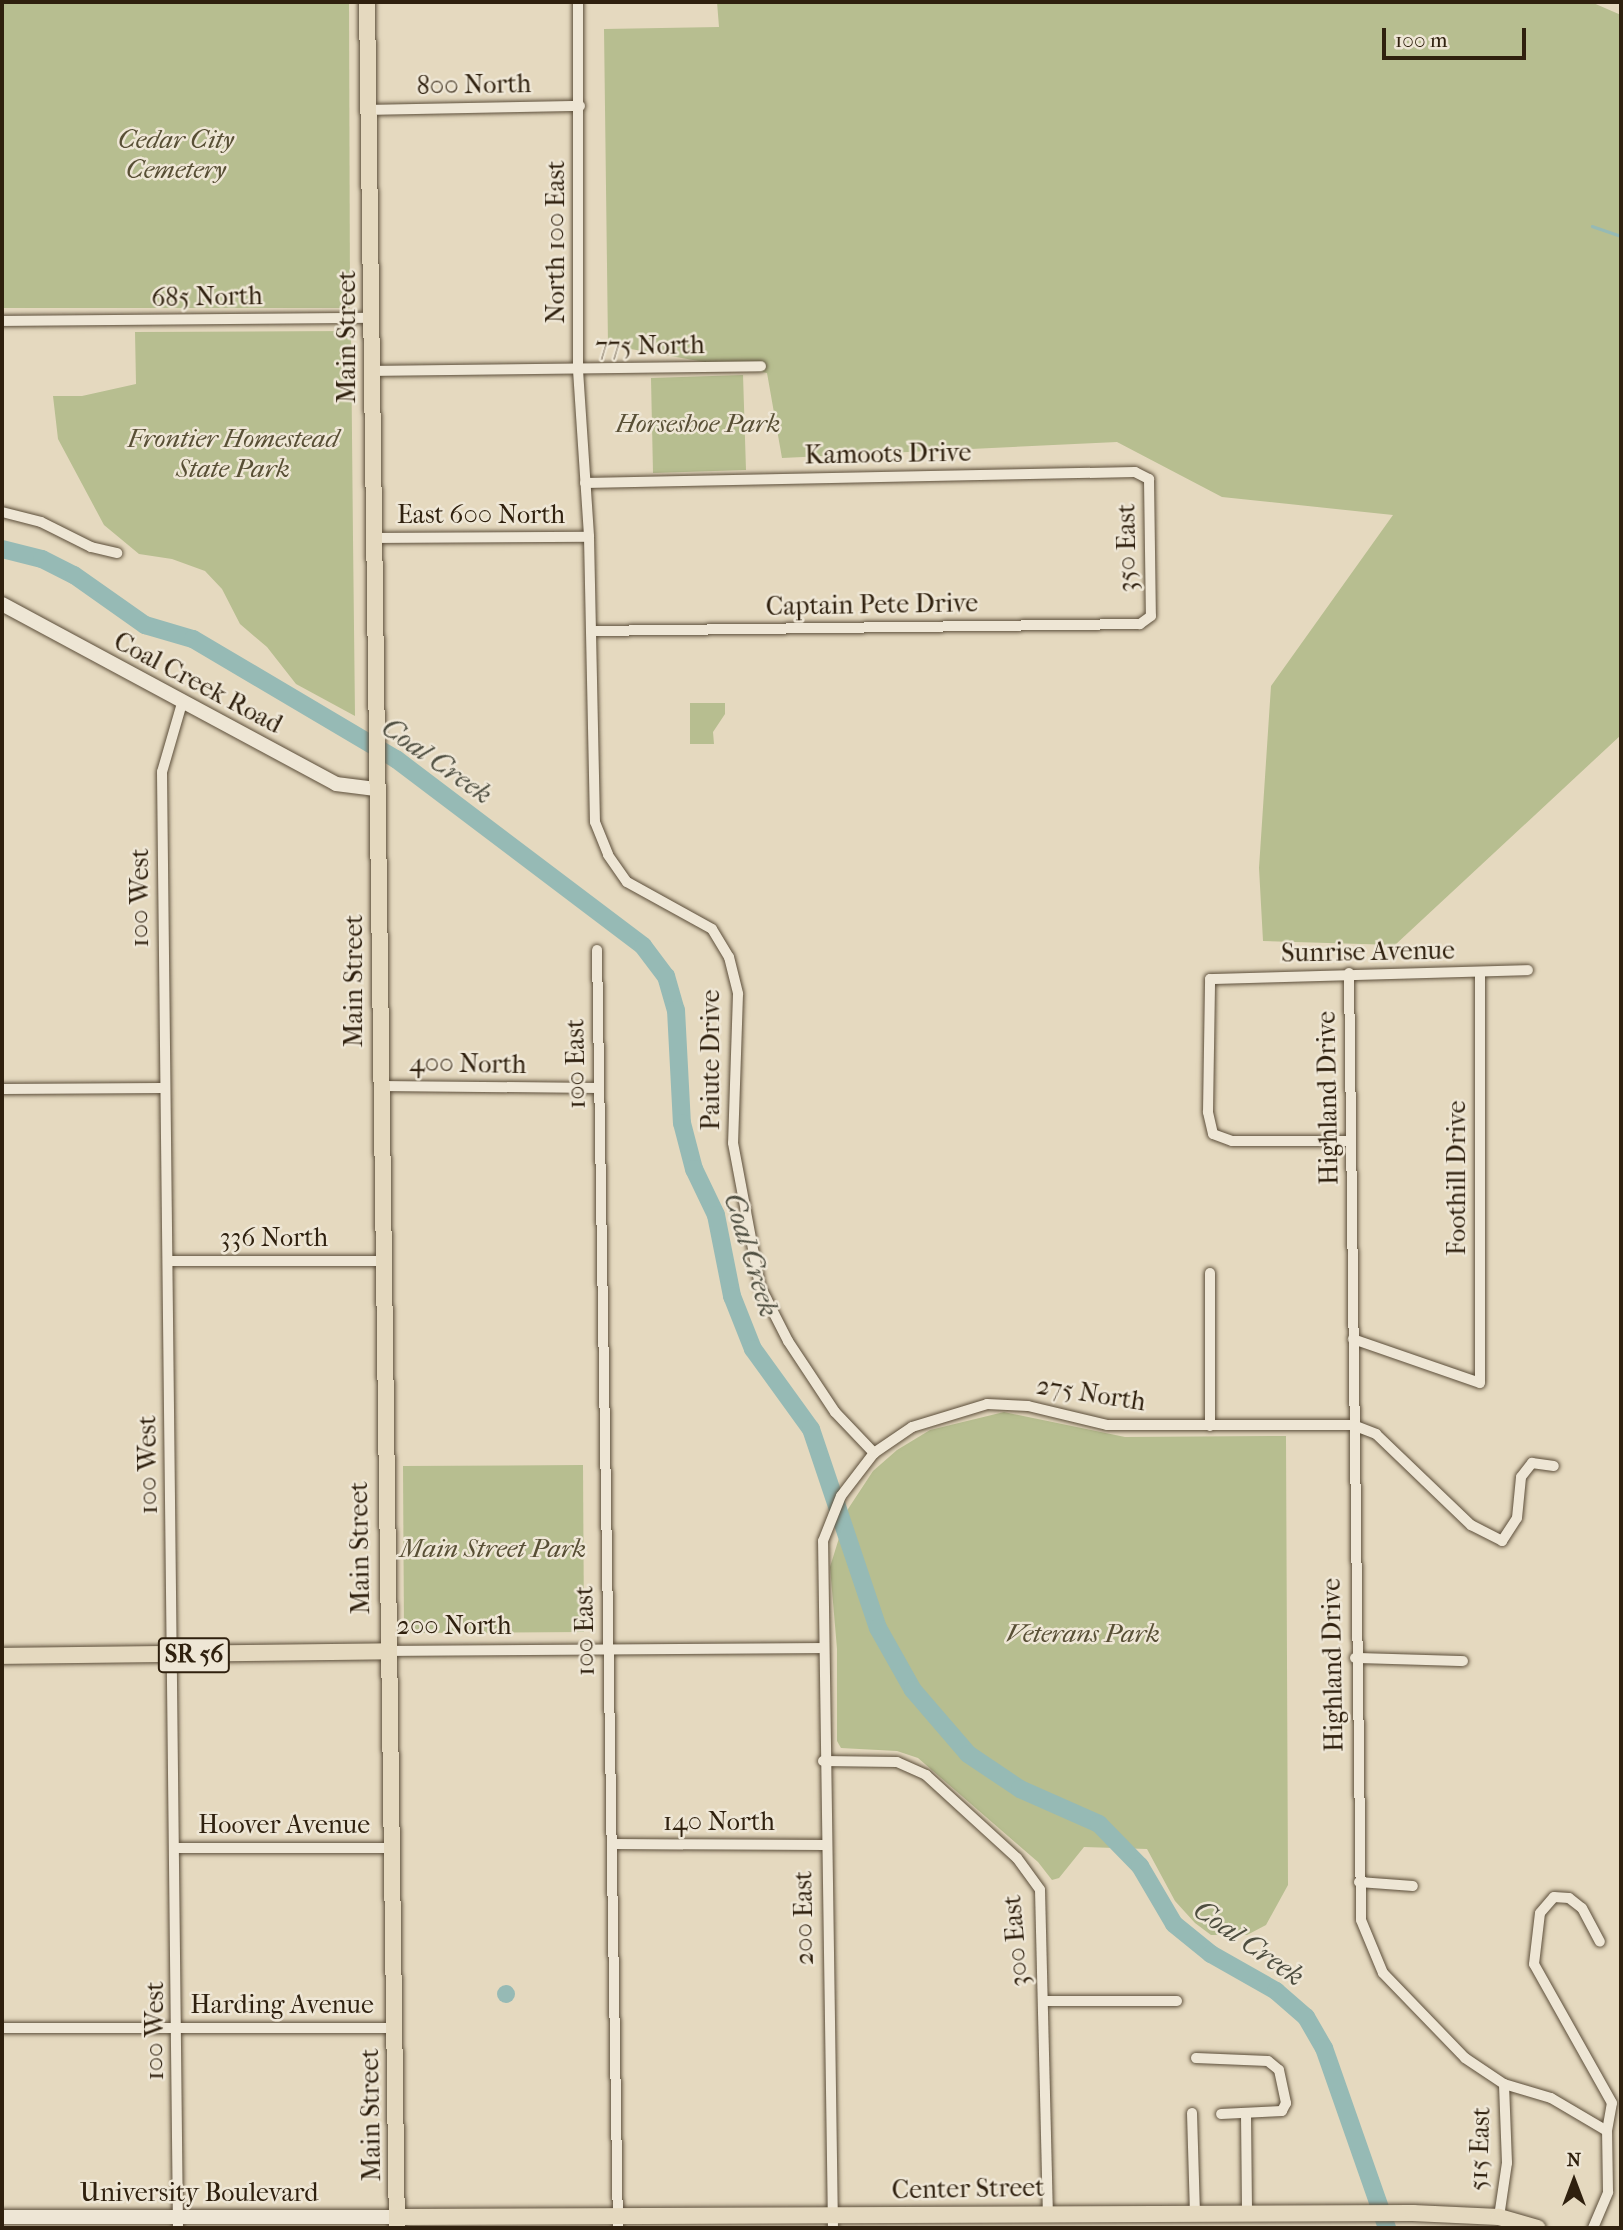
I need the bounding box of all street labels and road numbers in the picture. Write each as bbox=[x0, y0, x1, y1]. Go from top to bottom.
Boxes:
street label: 800 North bbox=[416, 68, 532, 102]
street label: North 100 East bbox=[540, 160, 572, 324]
street label: Main Street bbox=[331, 271, 363, 403]
street label: 685 North bbox=[151, 280, 263, 314]
street label: 775 North bbox=[595, 329, 705, 363]
street label: Kamoots Drive bbox=[804, 437, 972, 471]
street label: East 600 North bbox=[397, 499, 565, 531]
street label: 350 East bbox=[1111, 503, 1143, 593]
street label: Captain Pete Drive bbox=[766, 588, 978, 622]
street label: Coal Creek Road bbox=[108, 625, 288, 741]
street label: 100 West bbox=[124, 849, 156, 947]
street label: Main Street bbox=[338, 915, 370, 1047]
street label: Sunrise Avenue bbox=[1281, 935, 1455, 969]
street label: Paiute Drive bbox=[695, 990, 727, 1130]
street label: Highland Drive bbox=[1311, 1011, 1345, 1185]
street label: 100 East bbox=[560, 1019, 592, 1109]
street label: 400 North bbox=[409, 1047, 527, 1081]
street label: Foothill Drive bbox=[1441, 1100, 1473, 1256]
street label: 336 North bbox=[220, 1222, 328, 1254]
street label: 275 North bbox=[1034, 1370, 1148, 1418]
street label: 100 West bbox=[132, 1415, 164, 1515]
street label: Main Street bbox=[343, 1481, 377, 1615]
street label: Highland Drive bbox=[1316, 1578, 1350, 1752]
street label: 100 East bbox=[569, 1586, 601, 1676]
street label: 200 North bbox=[397, 1610, 511, 1642]
road number: SR 56 bbox=[157, 1634, 231, 1675]
street label: 140 North bbox=[663, 1806, 775, 1838]
street label: Hoover Avenue bbox=[198, 1809, 370, 1841]
street label: 200 East bbox=[788, 1871, 820, 1965]
street label: 300 East bbox=[996, 1894, 1036, 1988]
street label: 100 West bbox=[139, 1982, 171, 2080]
street label: Harding Avenue bbox=[190, 1989, 374, 2021]
street label: Main Street bbox=[354, 2048, 388, 2182]
street label: 515 East bbox=[1463, 2106, 1497, 2192]
street label: Center Street bbox=[891, 2172, 1045, 2206]
street label: University Boulevard bbox=[80, 2177, 318, 2209]

